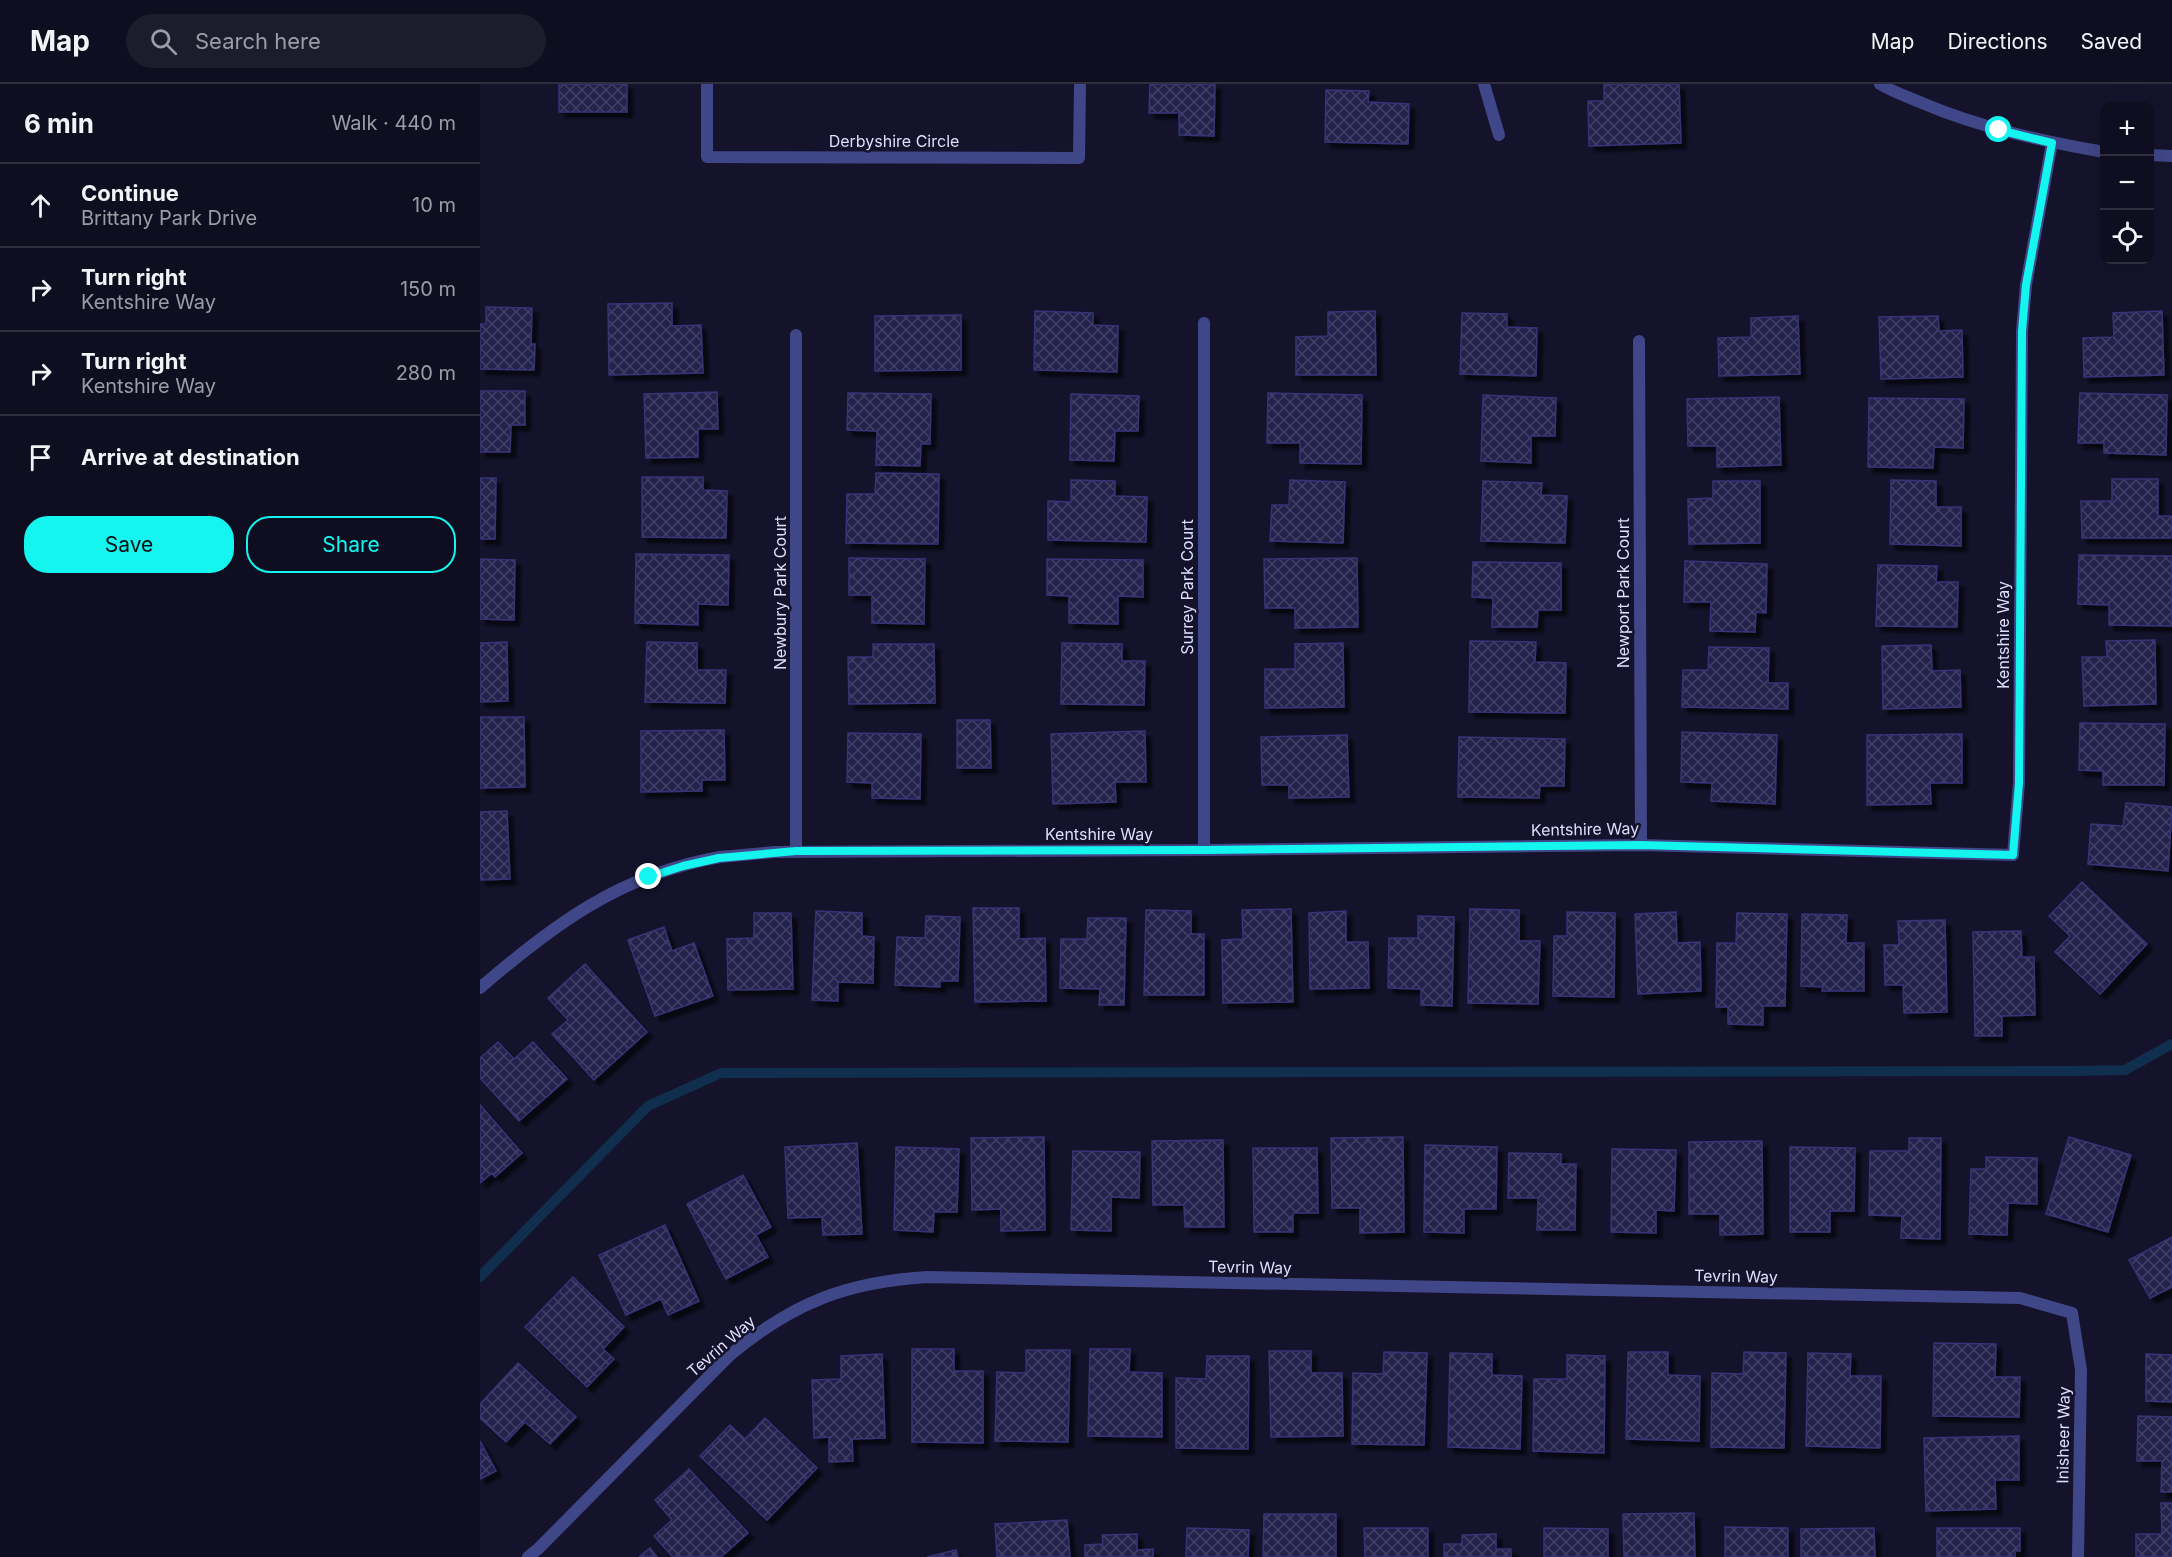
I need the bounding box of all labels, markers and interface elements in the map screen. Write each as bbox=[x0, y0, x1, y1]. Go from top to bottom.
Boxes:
search box bbox=[126, 14, 546, 68]
text: Map bbox=[30, 24, 90, 58]
icon: search bbox=[147, 25, 180, 58]
text: Search here bbox=[195, 28, 321, 54]
text: Map bbox=[1871, 29, 1914, 54]
text: Directions bbox=[1947, 29, 2048, 54]
text: Saved bbox=[2081, 29, 2142, 54]
map controls bbox=[2100, 102, 2154, 264]
button: + bbox=[2100, 102, 2154, 156]
text: 6 min bbox=[24, 108, 94, 139]
text: Walk · 440 m bbox=[332, 111, 456, 135]
route start bbox=[1985, 116, 2011, 142]
street label: Derbyshire Circle bbox=[829, 131, 959, 151]
button: − bbox=[2100, 156, 2154, 210]
text: Continue bbox=[81, 180, 179, 206]
icon: ahead bbox=[24, 189, 57, 222]
text: 10 m bbox=[412, 193, 456, 217]
text: Brittany Park Drive bbox=[81, 206, 257, 230]
button: locate bbox=[2100, 210, 2154, 264]
text: Turn right bbox=[81, 264, 187, 290]
icon: right bbox=[24, 273, 57, 306]
text: 150 m bbox=[400, 277, 456, 301]
text: Kentshire Way bbox=[81, 290, 216, 314]
text: Turn right bbox=[81, 348, 187, 374]
icon: right bbox=[24, 357, 57, 390]
text: 280 m bbox=[396, 361, 456, 385]
text: Kentshire Way bbox=[81, 374, 216, 398]
icon: arrive bbox=[24, 441, 57, 474]
text: Arrive at destination bbox=[81, 444, 300, 470]
button: Save bbox=[24, 516, 234, 573]
button: Share bbox=[246, 516, 456, 573]
street label: Newbury Park Court bbox=[770, 516, 790, 670]
street label: Newport Park Court bbox=[1613, 518, 1633, 668]
street label: Surrey Park Court bbox=[1177, 519, 1197, 655]
street label: Kentshire Way bbox=[1993, 581, 2013, 689]
street label: Kentshire Way bbox=[1531, 818, 1639, 840]
street label: Kentshire Way bbox=[1045, 824, 1153, 844]
route end bbox=[635, 863, 661, 889]
street label: Tevrin Way bbox=[1208, 1256, 1292, 1278]
street label: Tevrin Way bbox=[1694, 1265, 1778, 1287]
street label: Tevrin Way bbox=[683, 1311, 759, 1381]
street label: Inisheer Way bbox=[2052, 1386, 2074, 1484]

